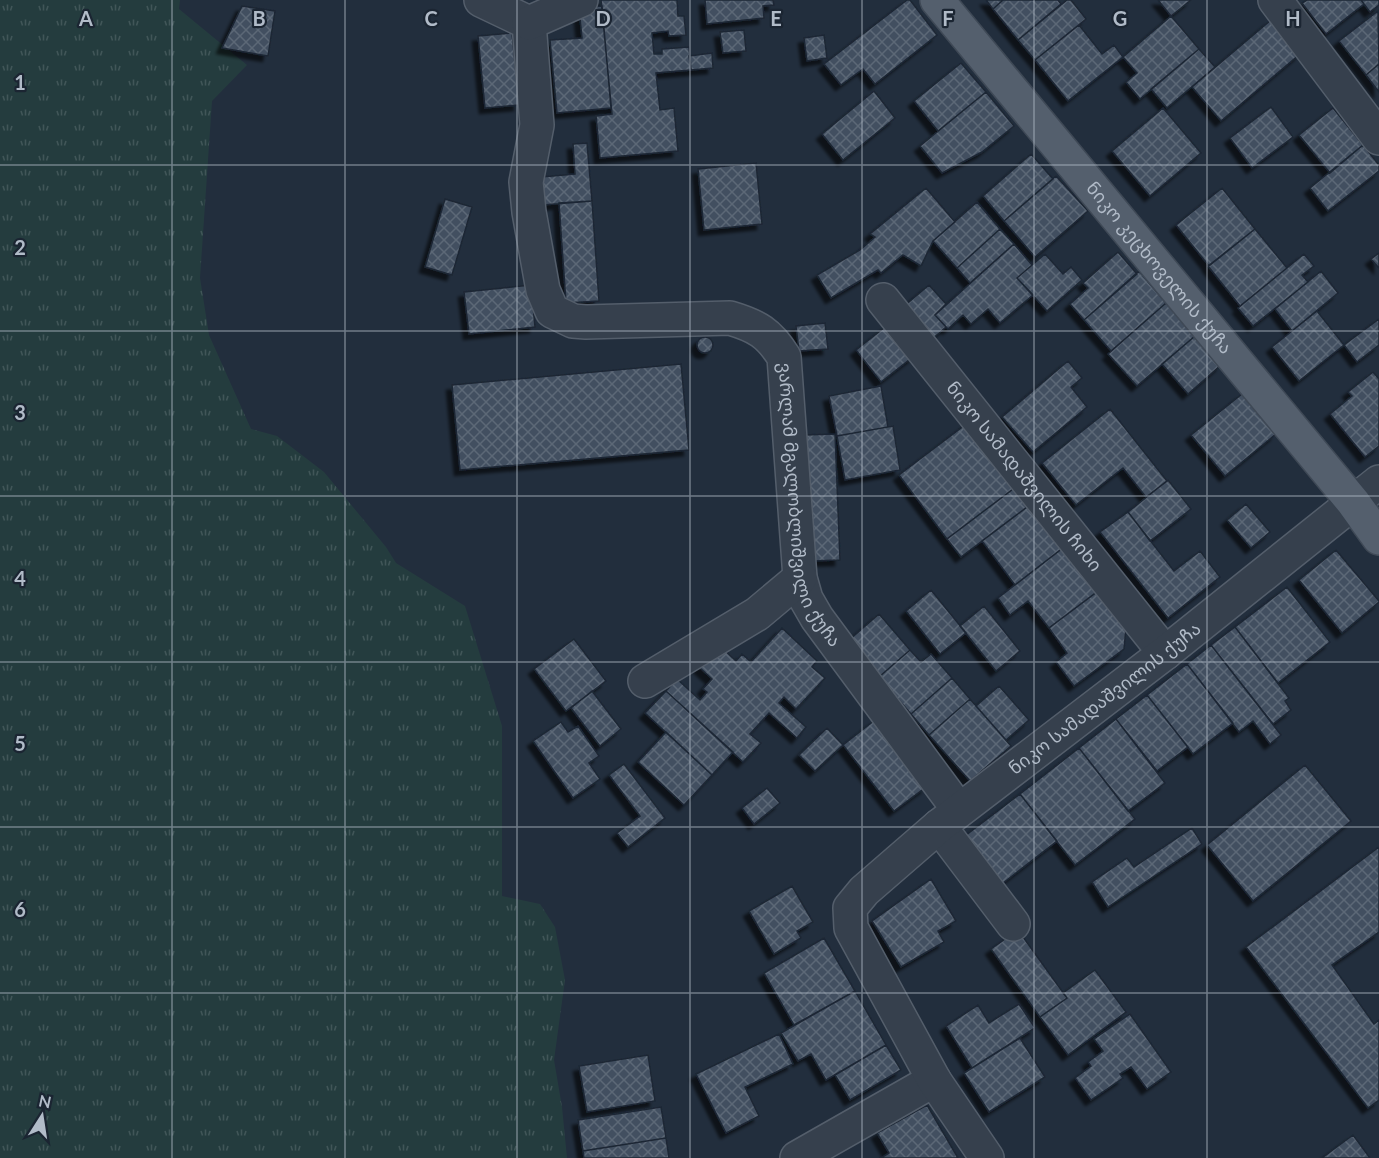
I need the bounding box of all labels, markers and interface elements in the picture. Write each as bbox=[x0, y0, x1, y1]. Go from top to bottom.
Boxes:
text: A bbox=[78, 6, 93, 30]
text: B bbox=[252, 6, 266, 30]
text: C bbox=[424, 6, 438, 30]
text: D bbox=[595, 6, 611, 30]
text: E bbox=[770, 6, 782, 30]
text: F bbox=[942, 6, 954, 30]
text: G bbox=[1113, 6, 1127, 30]
text: H bbox=[1285, 6, 1301, 30]
text: 1 bbox=[14, 70, 26, 94]
street label: ნიკო კეცხოველის ქუჩა bbox=[1082, 177, 1237, 358]
text: 2 bbox=[14, 235, 26, 259]
street label: ვარლამ მგალობლიშვილი ქუჩა bbox=[773, 362, 846, 651]
street label: ნიკო სამადაშვილის ჩიხი bbox=[942, 377, 1107, 575]
text: 3 bbox=[14, 400, 26, 424]
text: 4 bbox=[14, 566, 26, 590]
street label: ნიკო სამადაშვილის ქუჩა bbox=[1004, 617, 1205, 779]
text: 5 bbox=[14, 731, 26, 755]
text: 6 bbox=[14, 897, 26, 921]
north arrow bbox=[12, 1086, 72, 1146]
text: N bbox=[37, 1090, 53, 1111]

